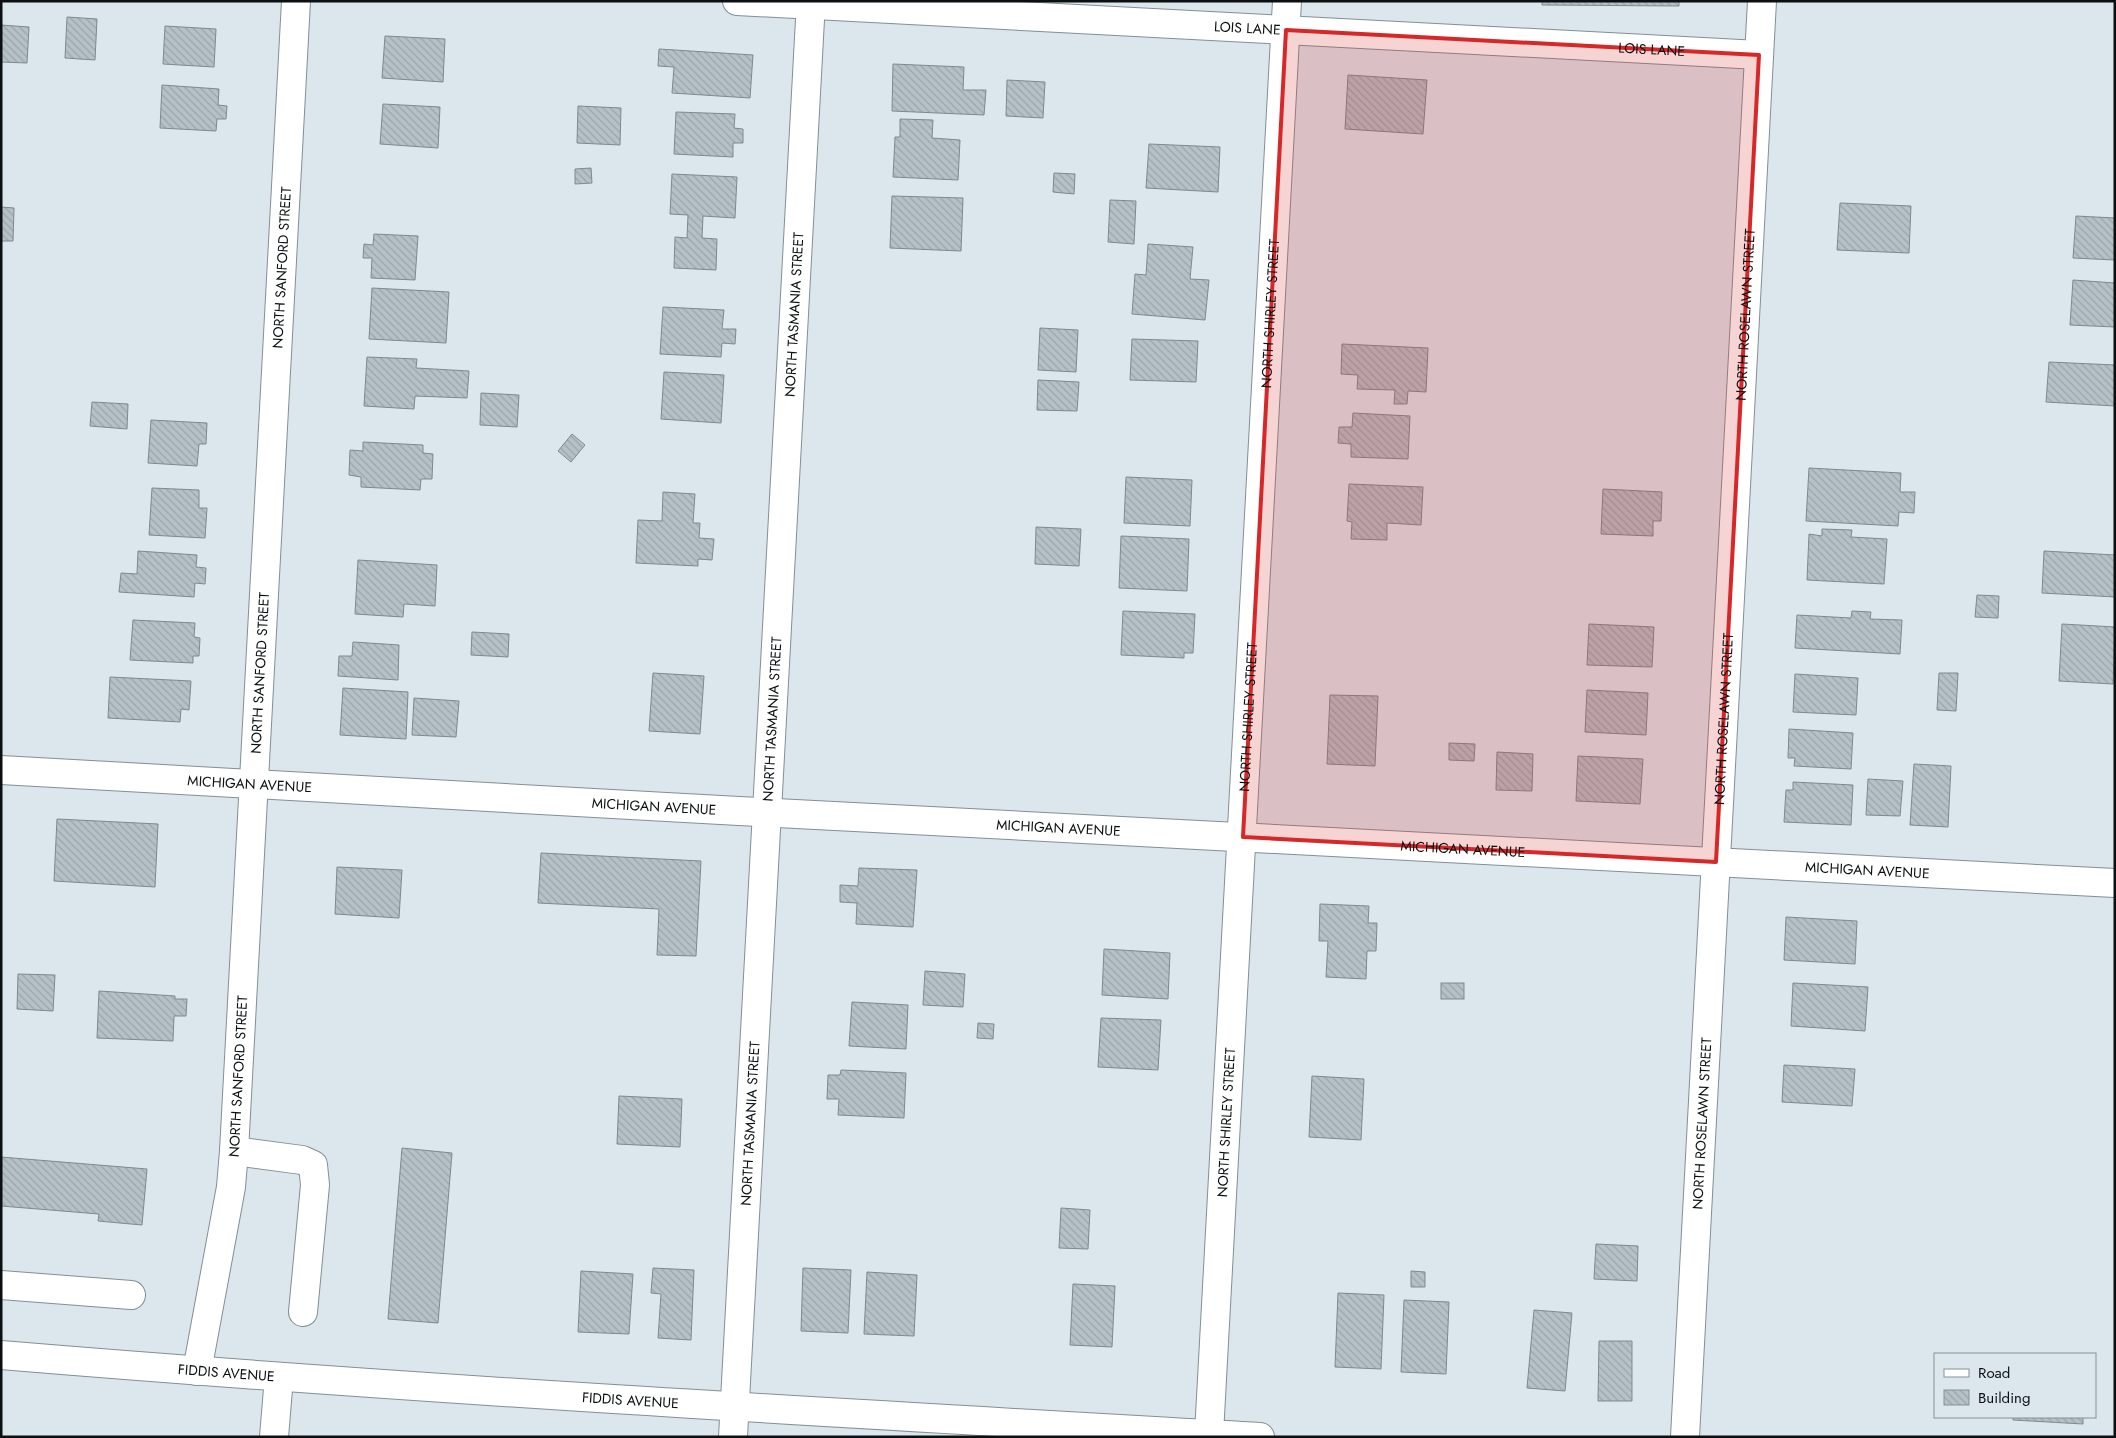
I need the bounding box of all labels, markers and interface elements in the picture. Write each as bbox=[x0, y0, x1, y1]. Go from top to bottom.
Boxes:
street label: LOIS LANE bbox=[1213, 16, 1281, 40]
street label: LOIS LANE bbox=[1618, 38, 1686, 61]
street label: NORTH SANFORD STREET bbox=[267, 186, 296, 349]
street label: NORTH ROSELAWN STREET bbox=[1731, 228, 1760, 401]
street label: NORTH TASMANIA STREET bbox=[780, 231, 808, 398]
street label: NORTH SHIRLEY STREET bbox=[1256, 238, 1284, 389]
street label: NORTH SANFORD STREET bbox=[245, 591, 274, 754]
street label: NORTH ROSELAWN STREET bbox=[1709, 632, 1738, 806]
street label: NORTH TASMANIA STREET bbox=[758, 636, 786, 802]
street label: NORTH SHIRLEY STREET bbox=[1234, 641, 1262, 792]
street label: MICHIGAN AVENUE bbox=[187, 770, 312, 797]
street label: MICHIGAN AVENUE bbox=[591, 793, 717, 820]
street label: MICHIGAN AVENUE bbox=[996, 814, 1121, 841]
street label: MICHIGAN AVENUE bbox=[1400, 836, 1526, 862]
street label: MICHIGAN AVENUE bbox=[1805, 857, 1930, 883]
street label: NORTH SANFORD STREET bbox=[224, 994, 252, 1158]
street label: NORTH ROSELAWN STREET bbox=[1687, 1036, 1716, 1210]
street label: NORTH TASMANIA STREET bbox=[736, 1040, 765, 1206]
street label: NORTH SHIRLEY STREET bbox=[1212, 1047, 1240, 1198]
legend bbox=[1934, 1353, 2096, 1418]
street label: FIDDIS AVENUE bbox=[177, 1359, 275, 1386]
text: Road bbox=[1978, 1362, 2010, 1384]
street label: FIDDIS AVENUE bbox=[581, 1387, 679, 1413]
text: Building bbox=[1978, 1387, 2030, 1409]

